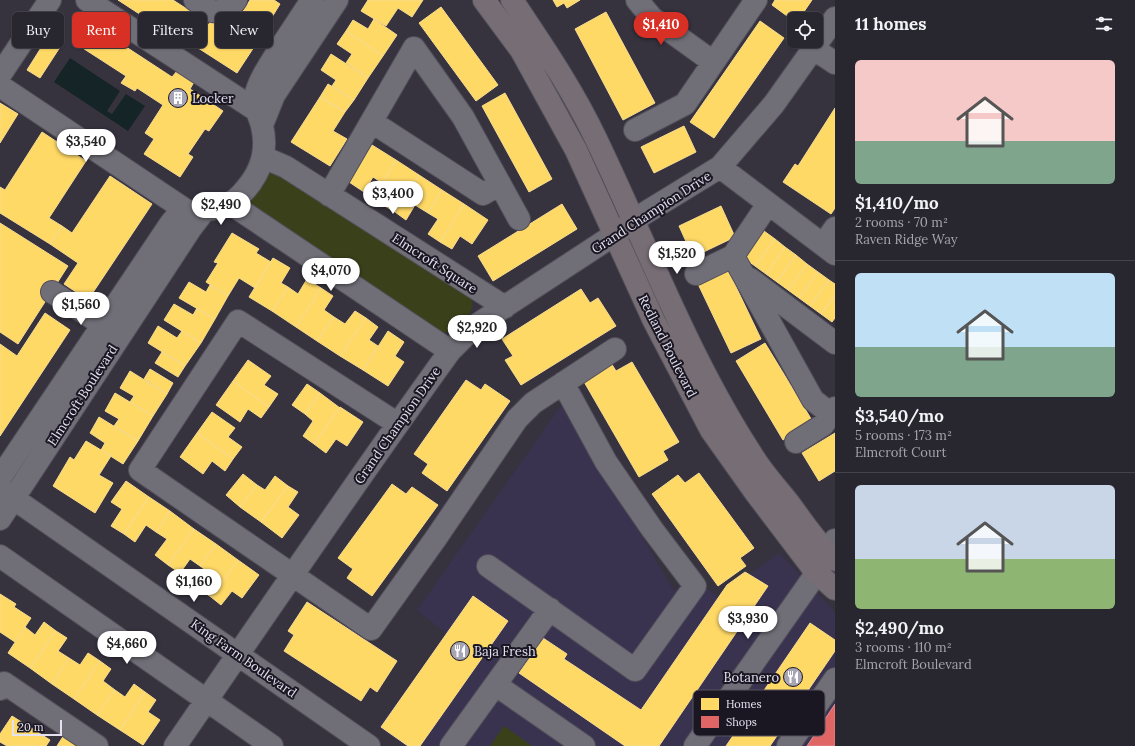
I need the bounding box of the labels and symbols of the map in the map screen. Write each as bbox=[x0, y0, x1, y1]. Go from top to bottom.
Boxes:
pin: $1,410 bbox=[628, 12, 694, 46]
building icon: Locker bbox=[167, 87, 189, 109]
place label: Locker bbox=[192, 90, 234, 107]
pin: $3,540 bbox=[53, 129, 119, 163]
street label: Grand Champion Drive bbox=[588, 167, 714, 257]
pin: $3,400 bbox=[360, 181, 426, 215]
pin: $2,490 bbox=[188, 192, 254, 226]
street label: Elmcroft Square bbox=[389, 230, 481, 297]
pin: $1,520 bbox=[644, 241, 710, 275]
pin: $4,070 bbox=[298, 258, 364, 292]
pin: $1,560 bbox=[48, 292, 114, 326]
street label: Redland Boulevard bbox=[634, 292, 701, 400]
pin: $2,920 bbox=[444, 315, 510, 349]
street label: Elmcroft Boulevard bbox=[44, 342, 121, 449]
street label: Grand Champion Drive bbox=[351, 363, 444, 487]
pin: $1,160 bbox=[161, 569, 227, 603]
pin: $3,930 bbox=[715, 606, 781, 640]
street label: King Farm Boulevard bbox=[187, 615, 300, 701]
pin: $4,660 bbox=[94, 631, 160, 665]
restaurant icon: Baja Fresh bbox=[449, 640, 471, 662]
place label: Baja Fresh bbox=[474, 643, 536, 660]
restaurant icon: Botanero bbox=[782, 666, 804, 688]
place label: Botanero bbox=[723, 669, 779, 686]
legend bbox=[693, 690, 825, 736]
text: Homes bbox=[726, 697, 762, 711]
text: Shops bbox=[726, 715, 757, 729]
scale bar bbox=[12, 718, 62, 737]

